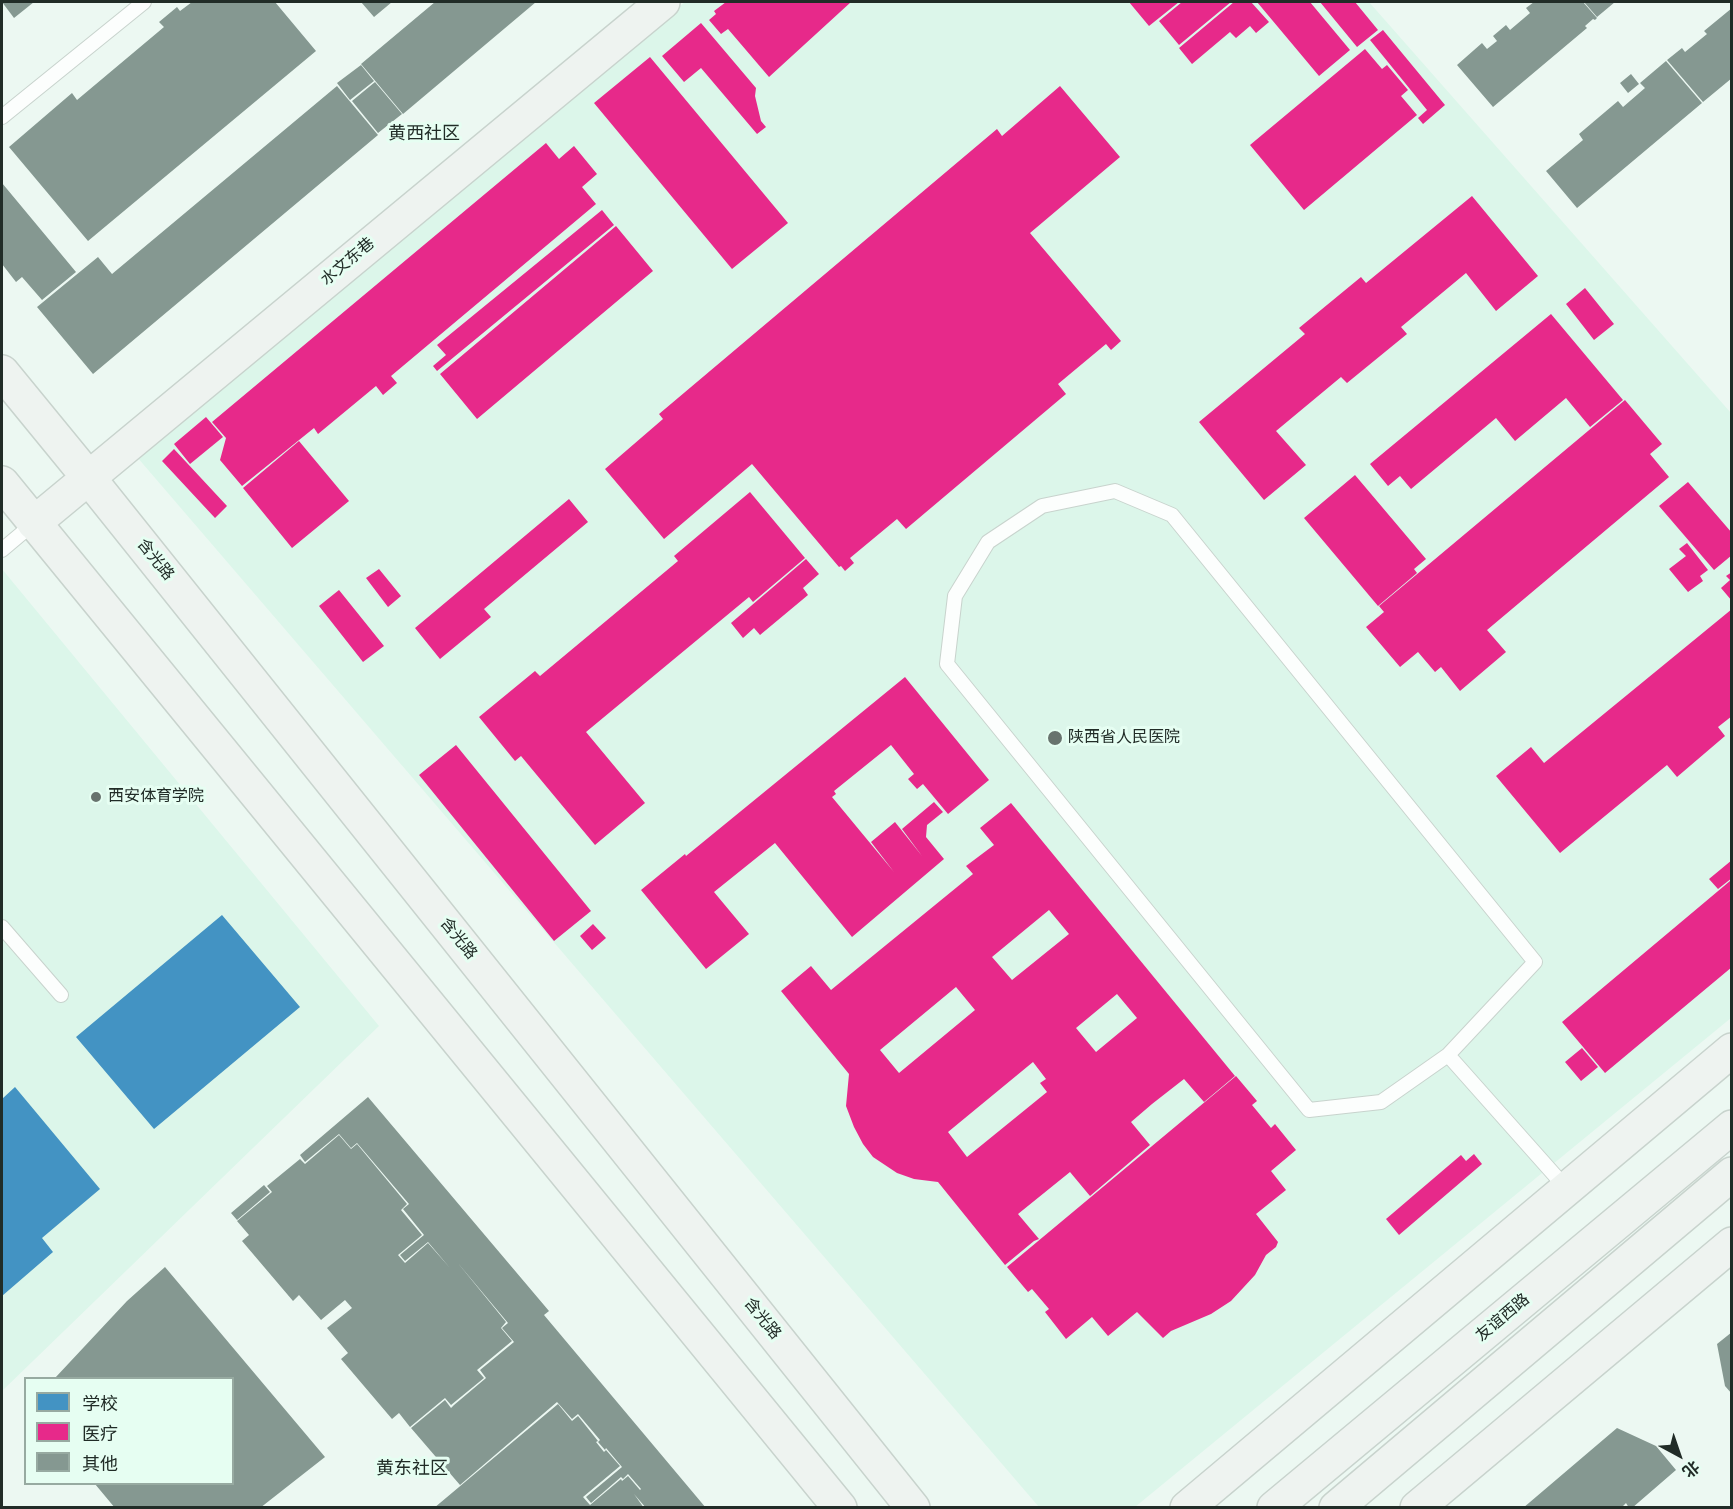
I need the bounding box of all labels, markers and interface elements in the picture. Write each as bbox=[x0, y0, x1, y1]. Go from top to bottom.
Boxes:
district label: 黄西社区 bbox=[388, 123, 460, 145]
street label: 水文东巷 bbox=[317, 234, 379, 290]
street label: 含光路 bbox=[132, 535, 178, 585]
place label: 陕西省人民医院 bbox=[1068, 728, 1180, 748]
marker: 陕西省人民医院 bbox=[1046, 729, 1064, 747]
place label: 西安体育学院 bbox=[108, 787, 204, 807]
marker: 西安体育学院 bbox=[89, 790, 103, 804]
street label: 含光路 bbox=[435, 914, 481, 964]
street label: 友谊西路 bbox=[1472, 1290, 1534, 1346]
street label: 含光路 bbox=[739, 1294, 785, 1344]
legend bbox=[24, 1377, 234, 1485]
text: 学校 bbox=[82, 1393, 118, 1415]
text: 医疗 bbox=[82, 1423, 118, 1445]
north arrow bbox=[1649, 1425, 1709, 1485]
text: 其他 bbox=[82, 1453, 118, 1475]
text: 北 bbox=[1678, 1456, 1703, 1482]
district label: 黄东社区 bbox=[376, 1458, 448, 1480]

